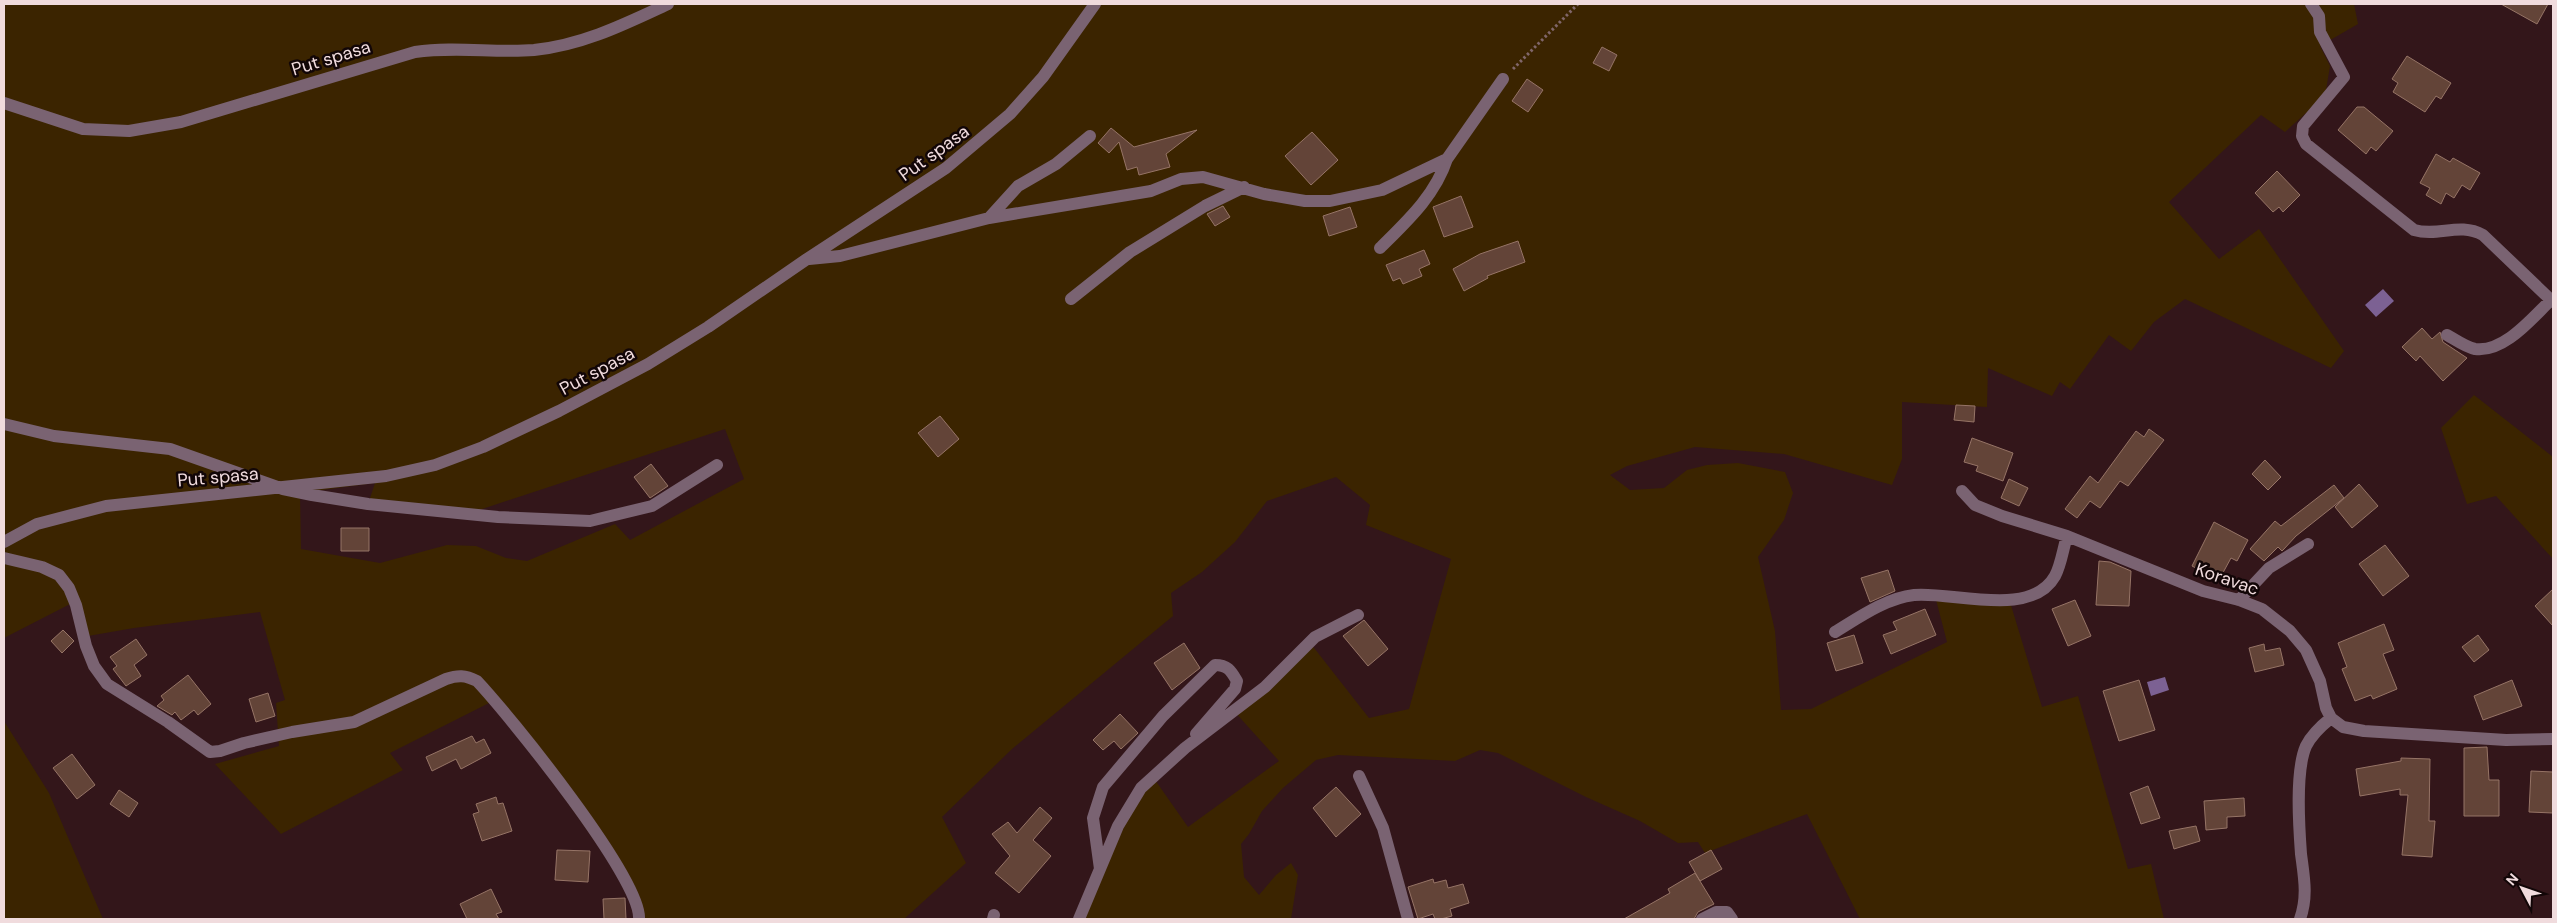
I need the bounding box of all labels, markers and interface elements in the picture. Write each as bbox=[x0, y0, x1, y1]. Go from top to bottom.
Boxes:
street label: Put spasa bbox=[289, 35, 373, 81]
street label: Put spasa bbox=[894, 119, 974, 187]
street label: Put spasa bbox=[555, 341, 639, 401]
street label: Put spasa bbox=[176, 461, 260, 493]
street label: Koravac bbox=[2192, 557, 2262, 601]
north arrow bbox=[2497, 863, 2547, 913]
text: N bbox=[2502, 870, 2522, 889]

